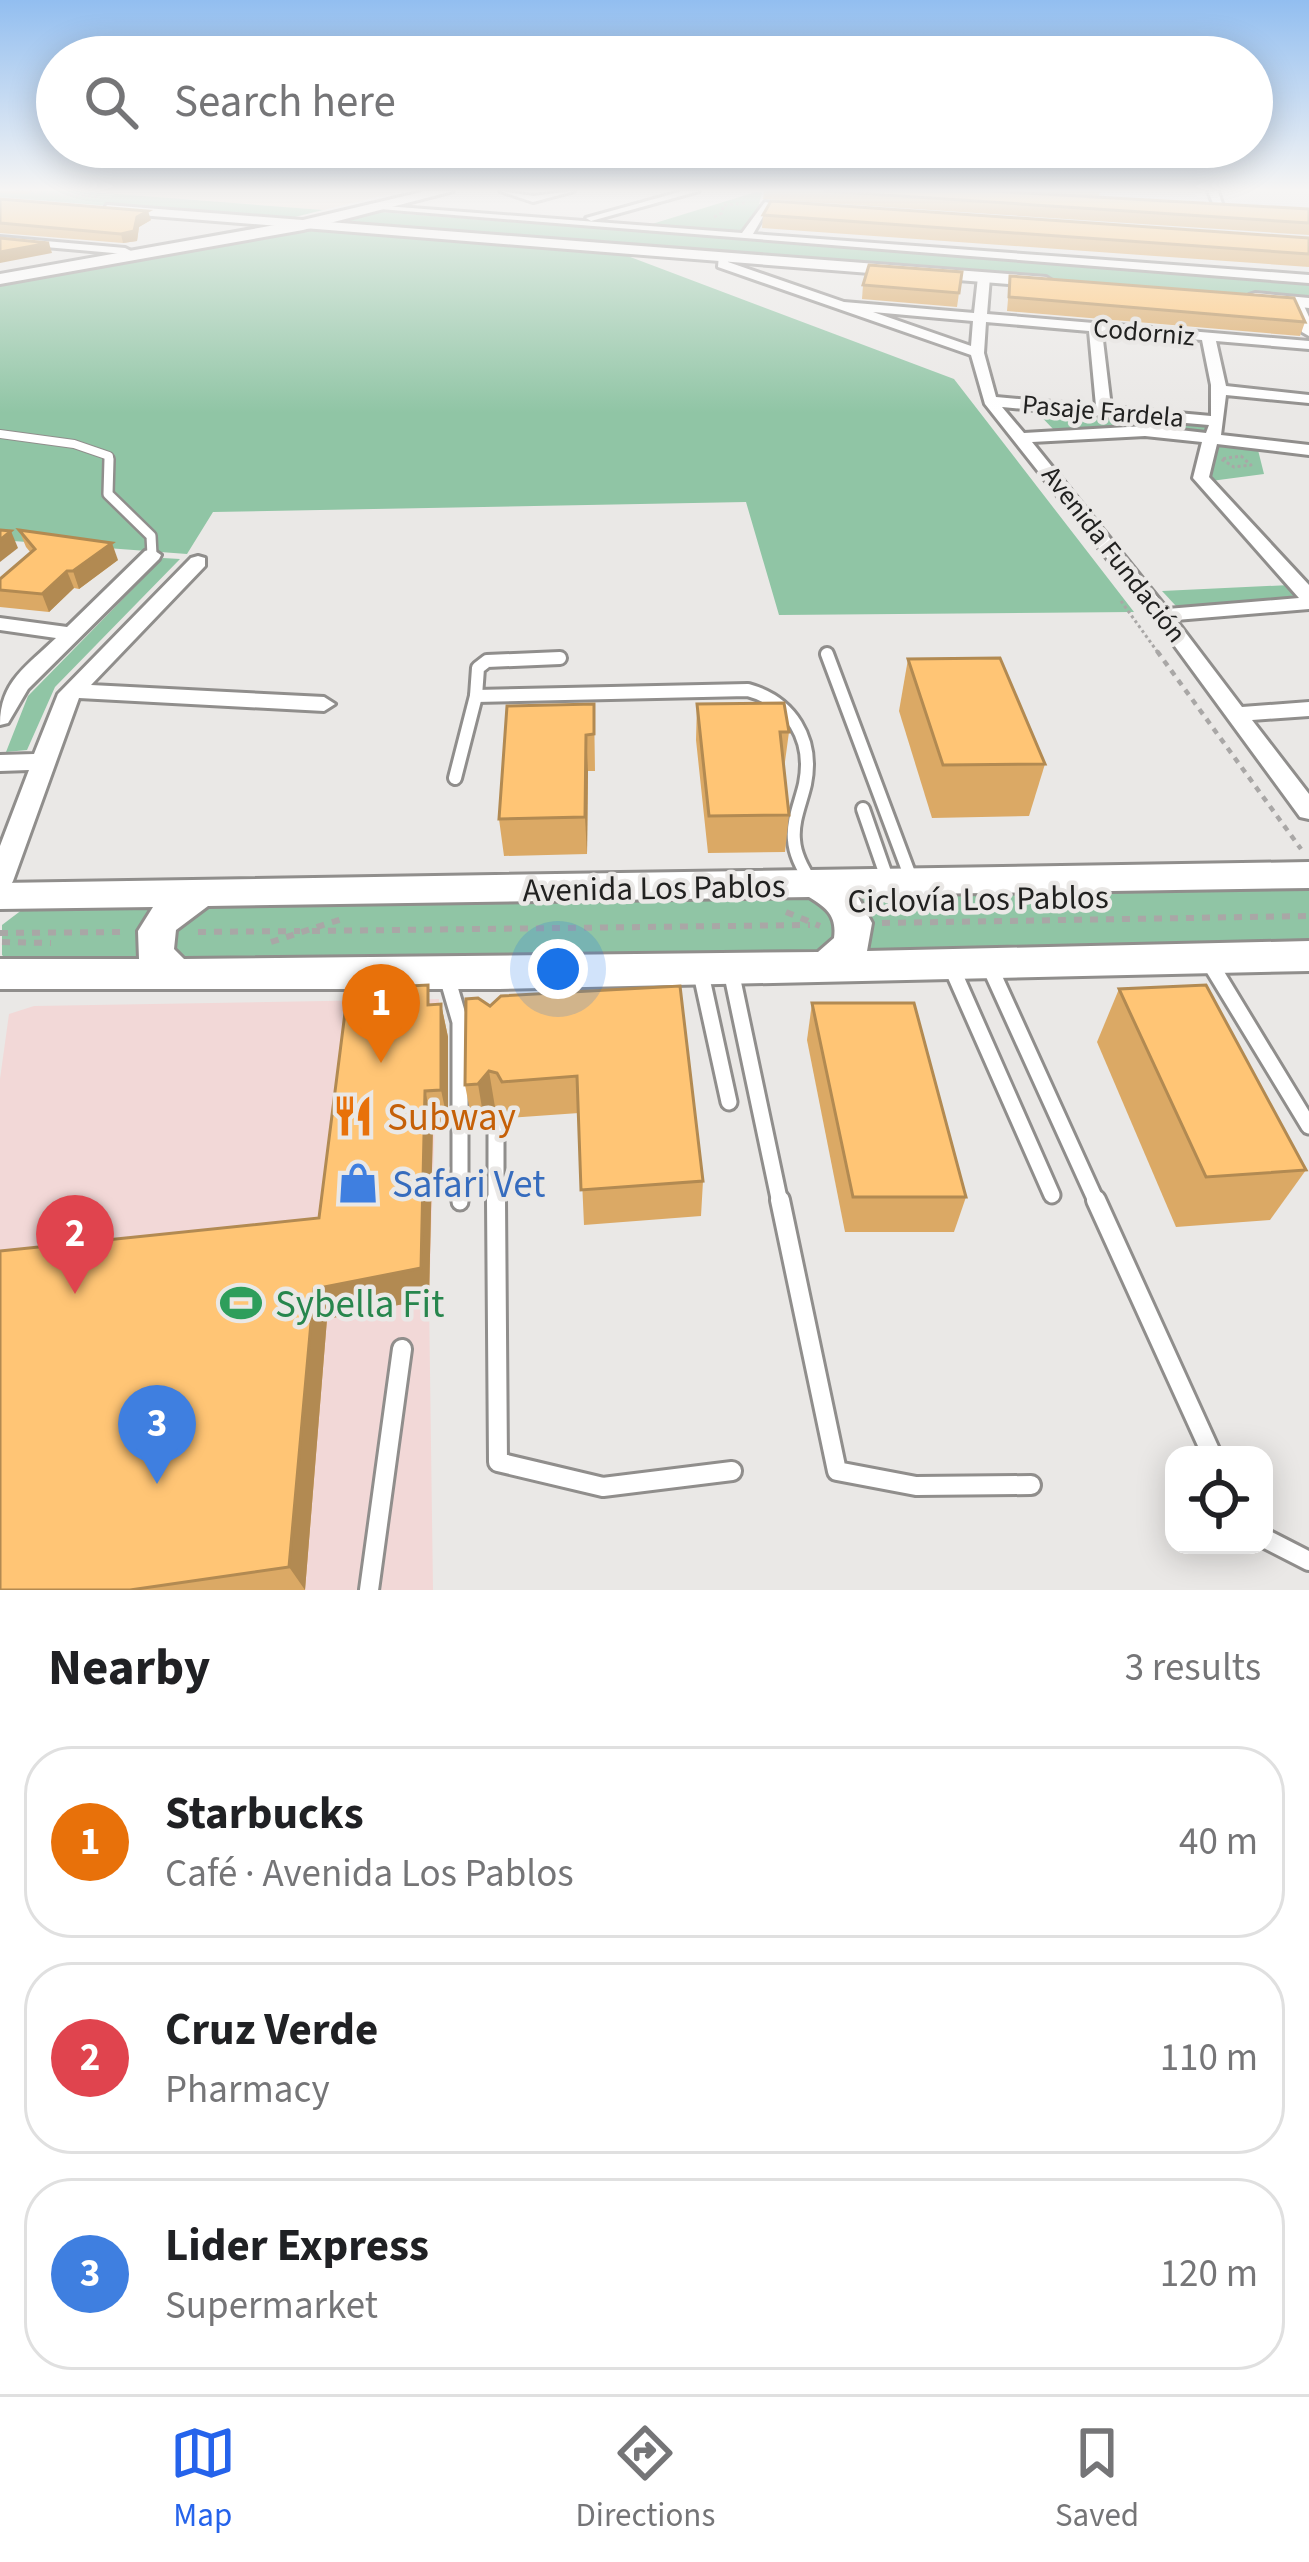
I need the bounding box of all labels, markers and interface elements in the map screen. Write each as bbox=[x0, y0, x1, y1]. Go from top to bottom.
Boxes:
search box bbox=[36, 36, 1273, 168]
icon: search bbox=[78, 69, 144, 135]
text: Search here bbox=[174, 70, 396, 134]
street label: Codorniz bbox=[1091, 309, 1196, 356]
street label: Pasaje Fardela bbox=[1020, 385, 1185, 438]
street label: Avenida Fundación bbox=[1032, 458, 1195, 651]
street label: Avenida Los Pablos bbox=[522, 863, 786, 914]
street label: Ciclovía Los Pablos bbox=[847, 874, 1109, 925]
your location bbox=[528, 939, 588, 999]
pin: 1 bbox=[342, 964, 420, 1063]
place label: Subway bbox=[387, 1090, 516, 1146]
restaurant icon: Subway bbox=[330, 1093, 376, 1139]
place label: Safari Vet bbox=[392, 1157, 545, 1213]
shop icon: Safari Vet bbox=[335, 1160, 381, 1206]
pin: 2 bbox=[36, 1195, 114, 1294]
place label: Sybella Fit bbox=[275, 1277, 444, 1333]
sports icon: Sybella Fit bbox=[218, 1280, 264, 1326]
pin: 3 bbox=[118, 1385, 196, 1484]
map controls bbox=[1165, 1446, 1273, 1554]
button: locate bbox=[1165, 1446, 1273, 1554]
text: Nearby bbox=[48, 1632, 210, 1704]
text: 3 results bbox=[1125, 1640, 1261, 1696]
text: Starbucks bbox=[165, 1782, 364, 1846]
text: 1 bbox=[80, 1814, 100, 1870]
text: 40 m bbox=[1179, 1814, 1258, 1870]
text: Café · Avenida Los Pablos bbox=[165, 1846, 574, 1902]
text: Cruz Verde bbox=[165, 1998, 378, 2062]
text: 2 bbox=[80, 2030, 100, 2086]
text: 110 m bbox=[1160, 2030, 1258, 2086]
text: Pharmacy bbox=[165, 2062, 330, 2118]
text: Lider Express bbox=[165, 2214, 429, 2278]
text: 3 bbox=[80, 2246, 100, 2302]
text: 120 m bbox=[1160, 2246, 1258, 2302]
text: Supermarket bbox=[165, 2278, 378, 2334]
tab: Map bbox=[170, 2420, 236, 2539]
tab: Directions bbox=[576, 2420, 715, 2539]
tab: Saved bbox=[1055, 2420, 1139, 2539]

